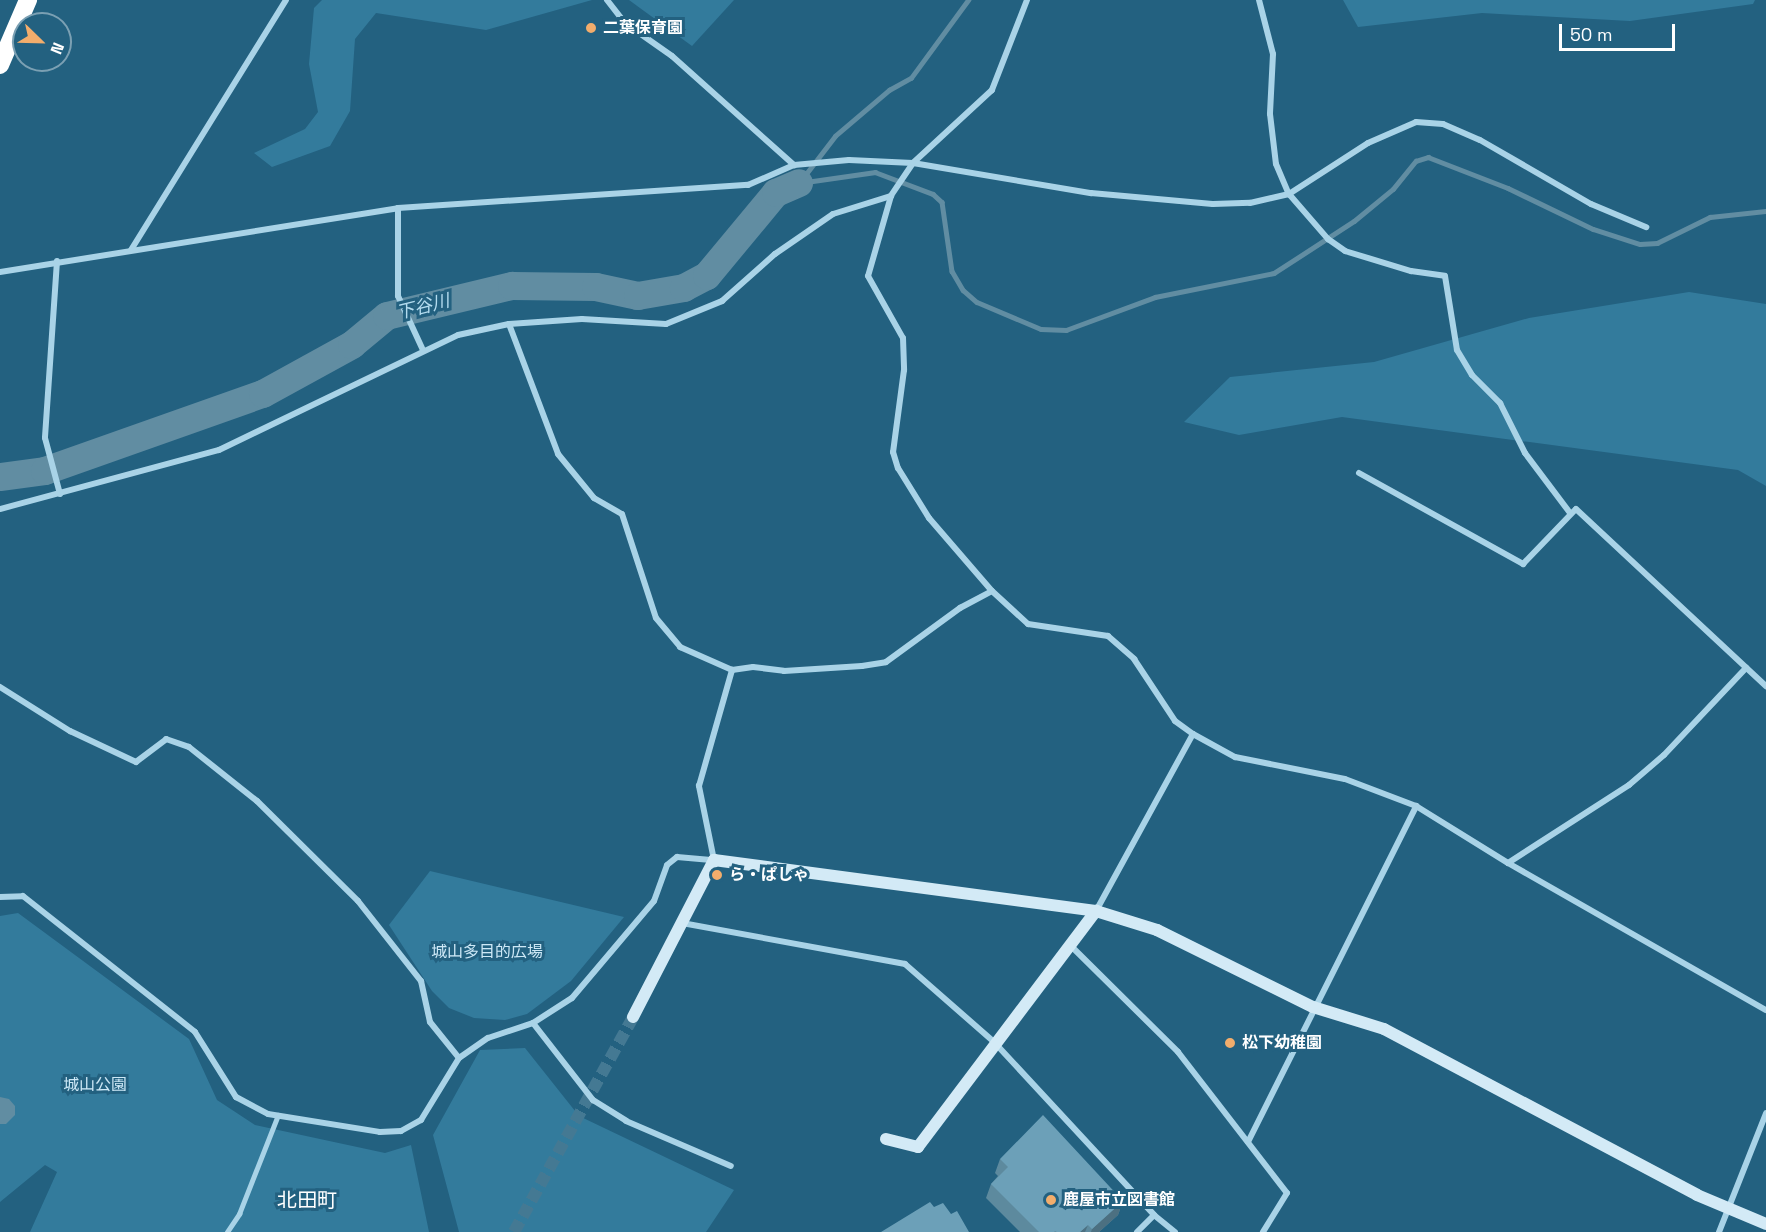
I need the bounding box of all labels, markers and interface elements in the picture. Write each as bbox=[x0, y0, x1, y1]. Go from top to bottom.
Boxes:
north arrow bbox=[12, 12, 72, 72]
scale bar bbox=[1562, 12, 1678, 50]
place label: 二葉保育園 bbox=[603, 18, 683, 38]
marker: 二葉保育園 bbox=[584, 21, 598, 35]
text: 50 m bbox=[1570, 23, 1612, 46]
text: N bbox=[45, 39, 69, 57]
water label: 下谷川 bbox=[394, 290, 452, 324]
place label: ら・ぱしゃ bbox=[729, 865, 809, 885]
marker: ら・ぱしゃ bbox=[710, 868, 724, 882]
park label: 城山多目的広場 bbox=[431, 942, 543, 962]
place label: 松下幼稚園 bbox=[1242, 1033, 1322, 1053]
marker: 松下幼稚園 bbox=[1223, 1036, 1237, 1050]
park label: 城山公園 bbox=[63, 1075, 127, 1095]
district label: 北田町 bbox=[277, 1188, 337, 1212]
place label: 鹿屋市立図書館 bbox=[1063, 1190, 1175, 1210]
marker: 鹿屋市立図書館 bbox=[1044, 1193, 1058, 1207]

